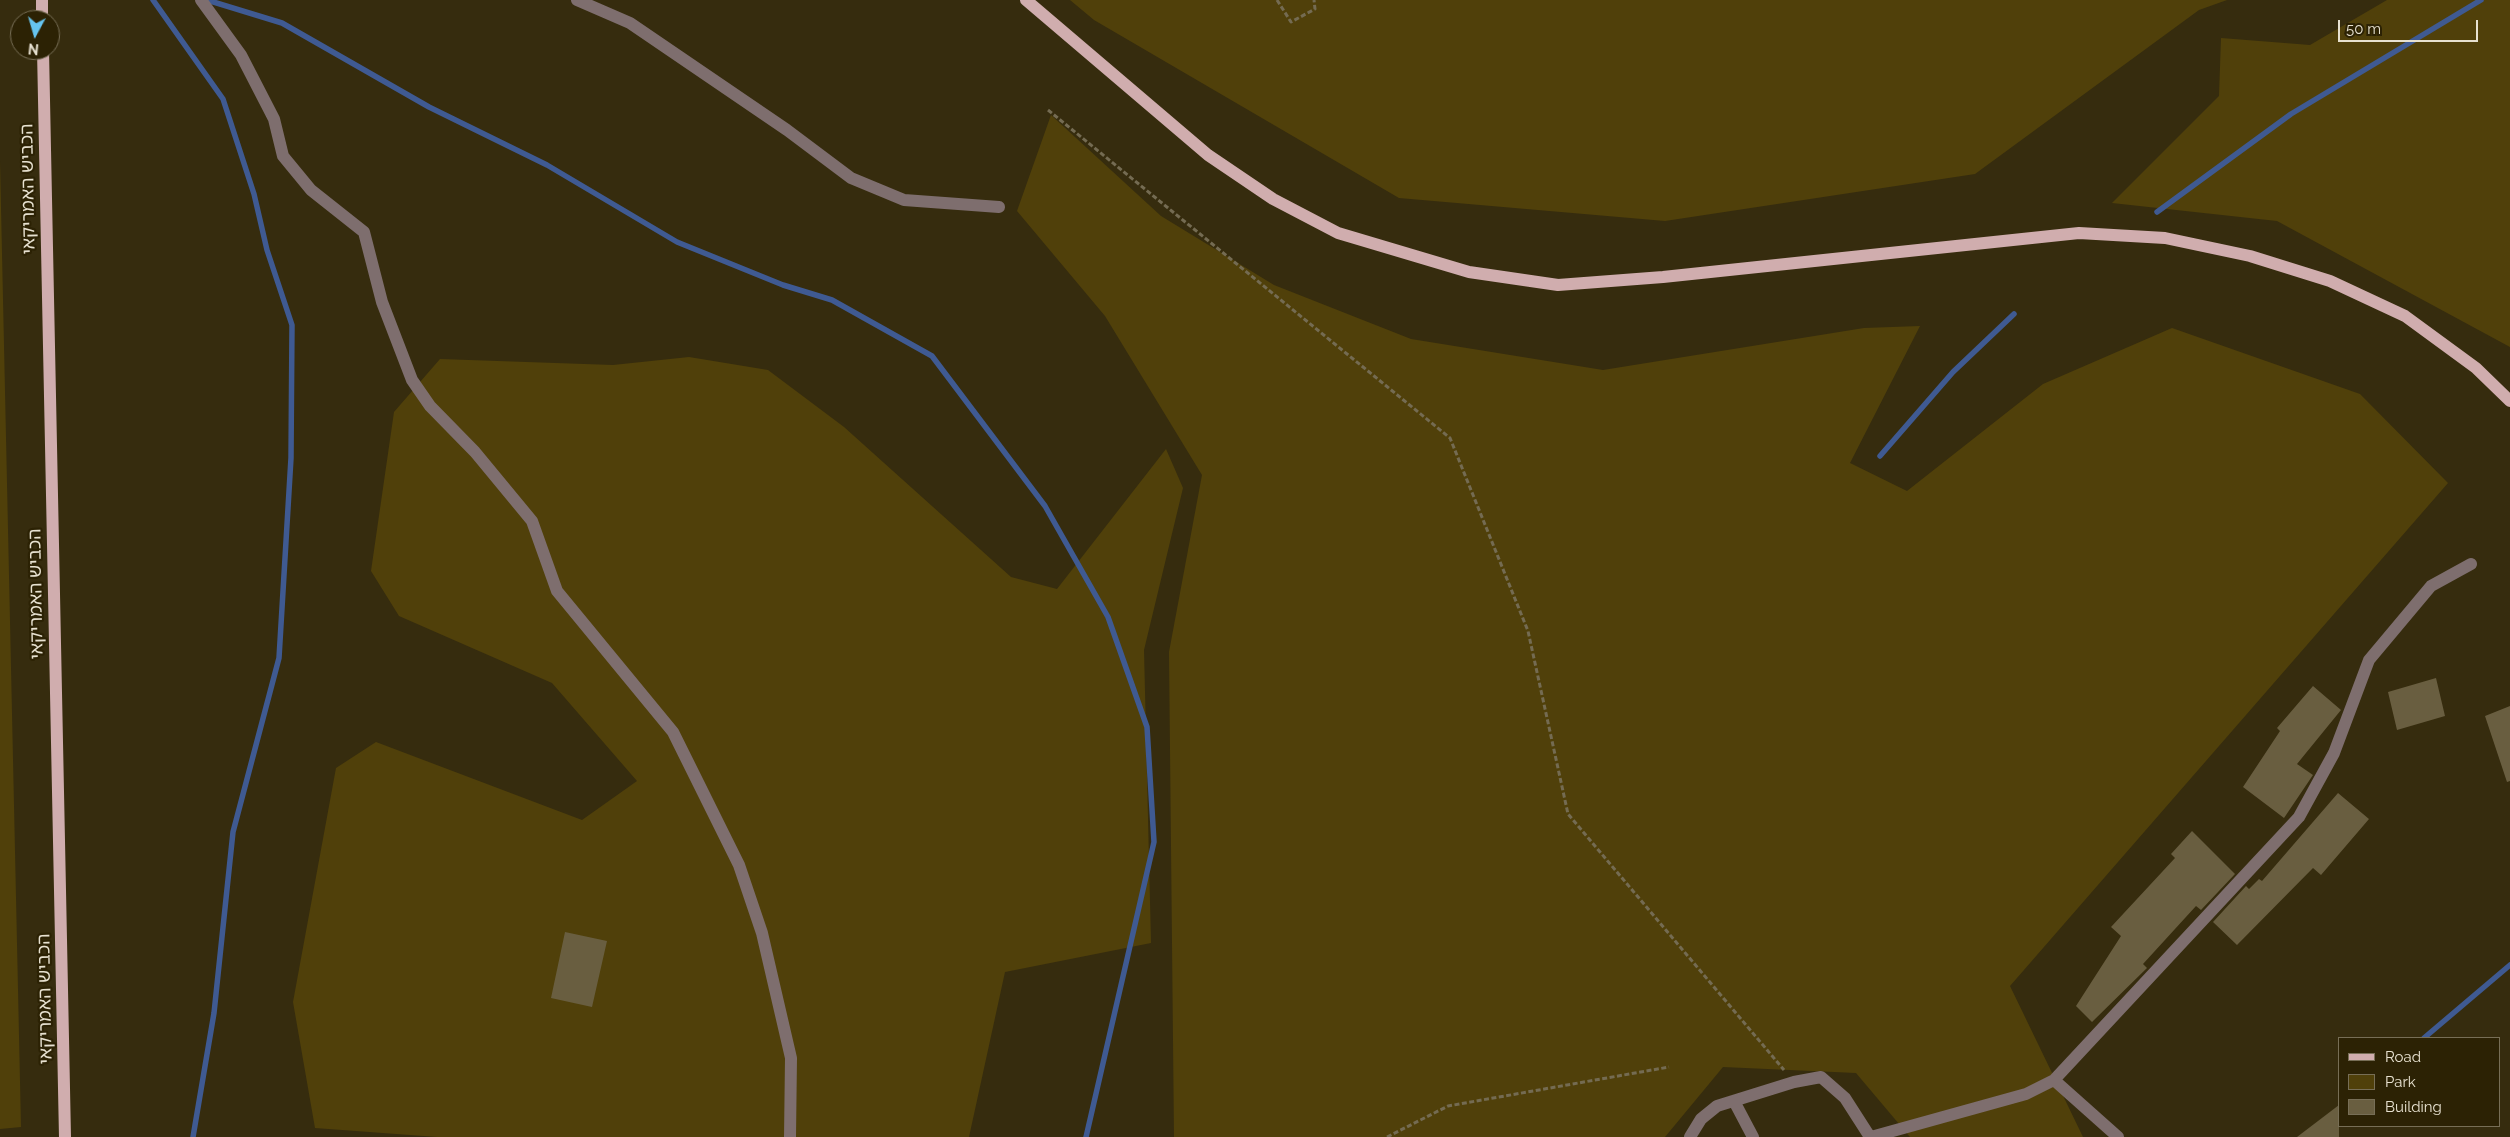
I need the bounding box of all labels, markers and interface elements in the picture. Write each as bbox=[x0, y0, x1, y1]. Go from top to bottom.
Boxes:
north arrow bbox=[10, 10, 60, 60]
scale bar bbox=[2340, 10, 2480, 42]
text: 50 m bbox=[2346, 20, 2381, 38]
text: N bbox=[27, 40, 40, 57]
street label: הכביש האמריקאי bbox=[16, 123, 40, 255]
street label: הכביש האמריקאי bbox=[24, 528, 48, 660]
street label: הכביש האמריקאי bbox=[33, 933, 57, 1065]
legend bbox=[2338, 1037, 2500, 1127]
text: Road bbox=[2385, 1048, 2421, 1066]
text: Park bbox=[2385, 1073, 2416, 1091]
text: Building bbox=[2385, 1098, 2442, 1116]

